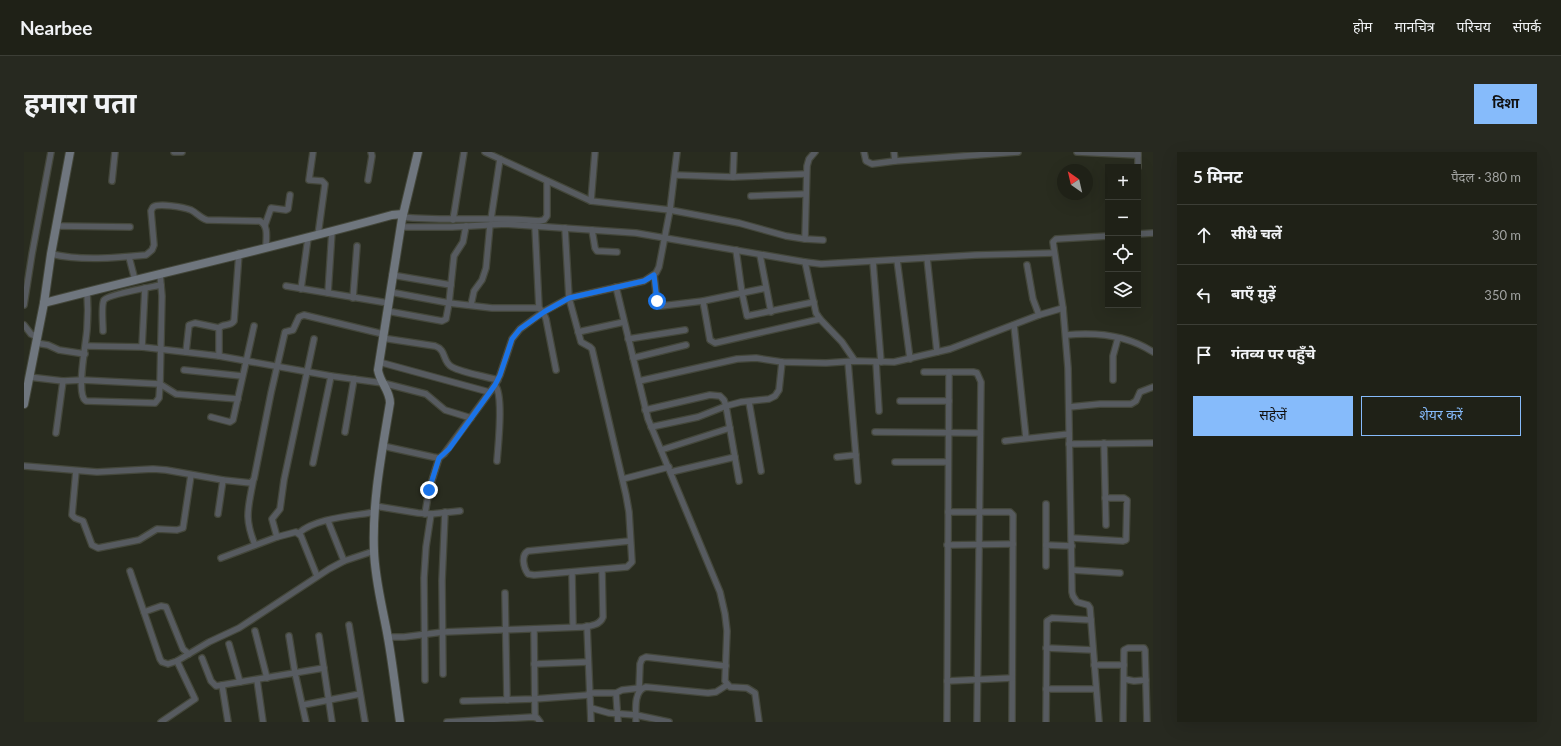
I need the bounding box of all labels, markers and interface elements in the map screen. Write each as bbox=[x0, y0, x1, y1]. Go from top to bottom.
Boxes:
text: Nearbee bbox=[20, 16, 92, 39]
text: होम bbox=[1353, 18, 1372, 35]
text: मानचित्र bbox=[1394, 18, 1435, 35]
text: परिचय bbox=[1457, 18, 1491, 35]
text: संपर्क bbox=[1513, 18, 1541, 35]
button: दिशा bbox=[1474, 84, 1537, 124]
text: हमारा पता bbox=[24, 85, 137, 119]
north arrow bbox=[1057, 164, 1093, 200]
map controls bbox=[1105, 164, 1141, 308]
button: + bbox=[1105, 164, 1141, 200]
text: 5 मिनट bbox=[1193, 166, 1243, 187]
text: पैदल · 380 m bbox=[1451, 169, 1521, 185]
button: − bbox=[1105, 200, 1141, 236]
icon: ahead bbox=[1193, 224, 1215, 246]
text: सीधे चलें bbox=[1231, 224, 1282, 242]
text: 30 m bbox=[1492, 227, 1521, 243]
button: locate bbox=[1105, 236, 1141, 272]
button: layers bbox=[1105, 272, 1141, 308]
icon: left bbox=[1193, 284, 1215, 306]
text: बाएँ मुड़ें bbox=[1231, 284, 1276, 302]
text: 350 m bbox=[1484, 287, 1521, 303]
route start bbox=[648, 292, 666, 310]
icon: arrive bbox=[1193, 344, 1215, 366]
text: गंतव्य पर पहुँचे bbox=[1231, 344, 1315, 362]
button: सहेजें bbox=[1193, 396, 1353, 436]
button: शेयर करें bbox=[1361, 396, 1521, 436]
route end bbox=[420, 481, 438, 499]

